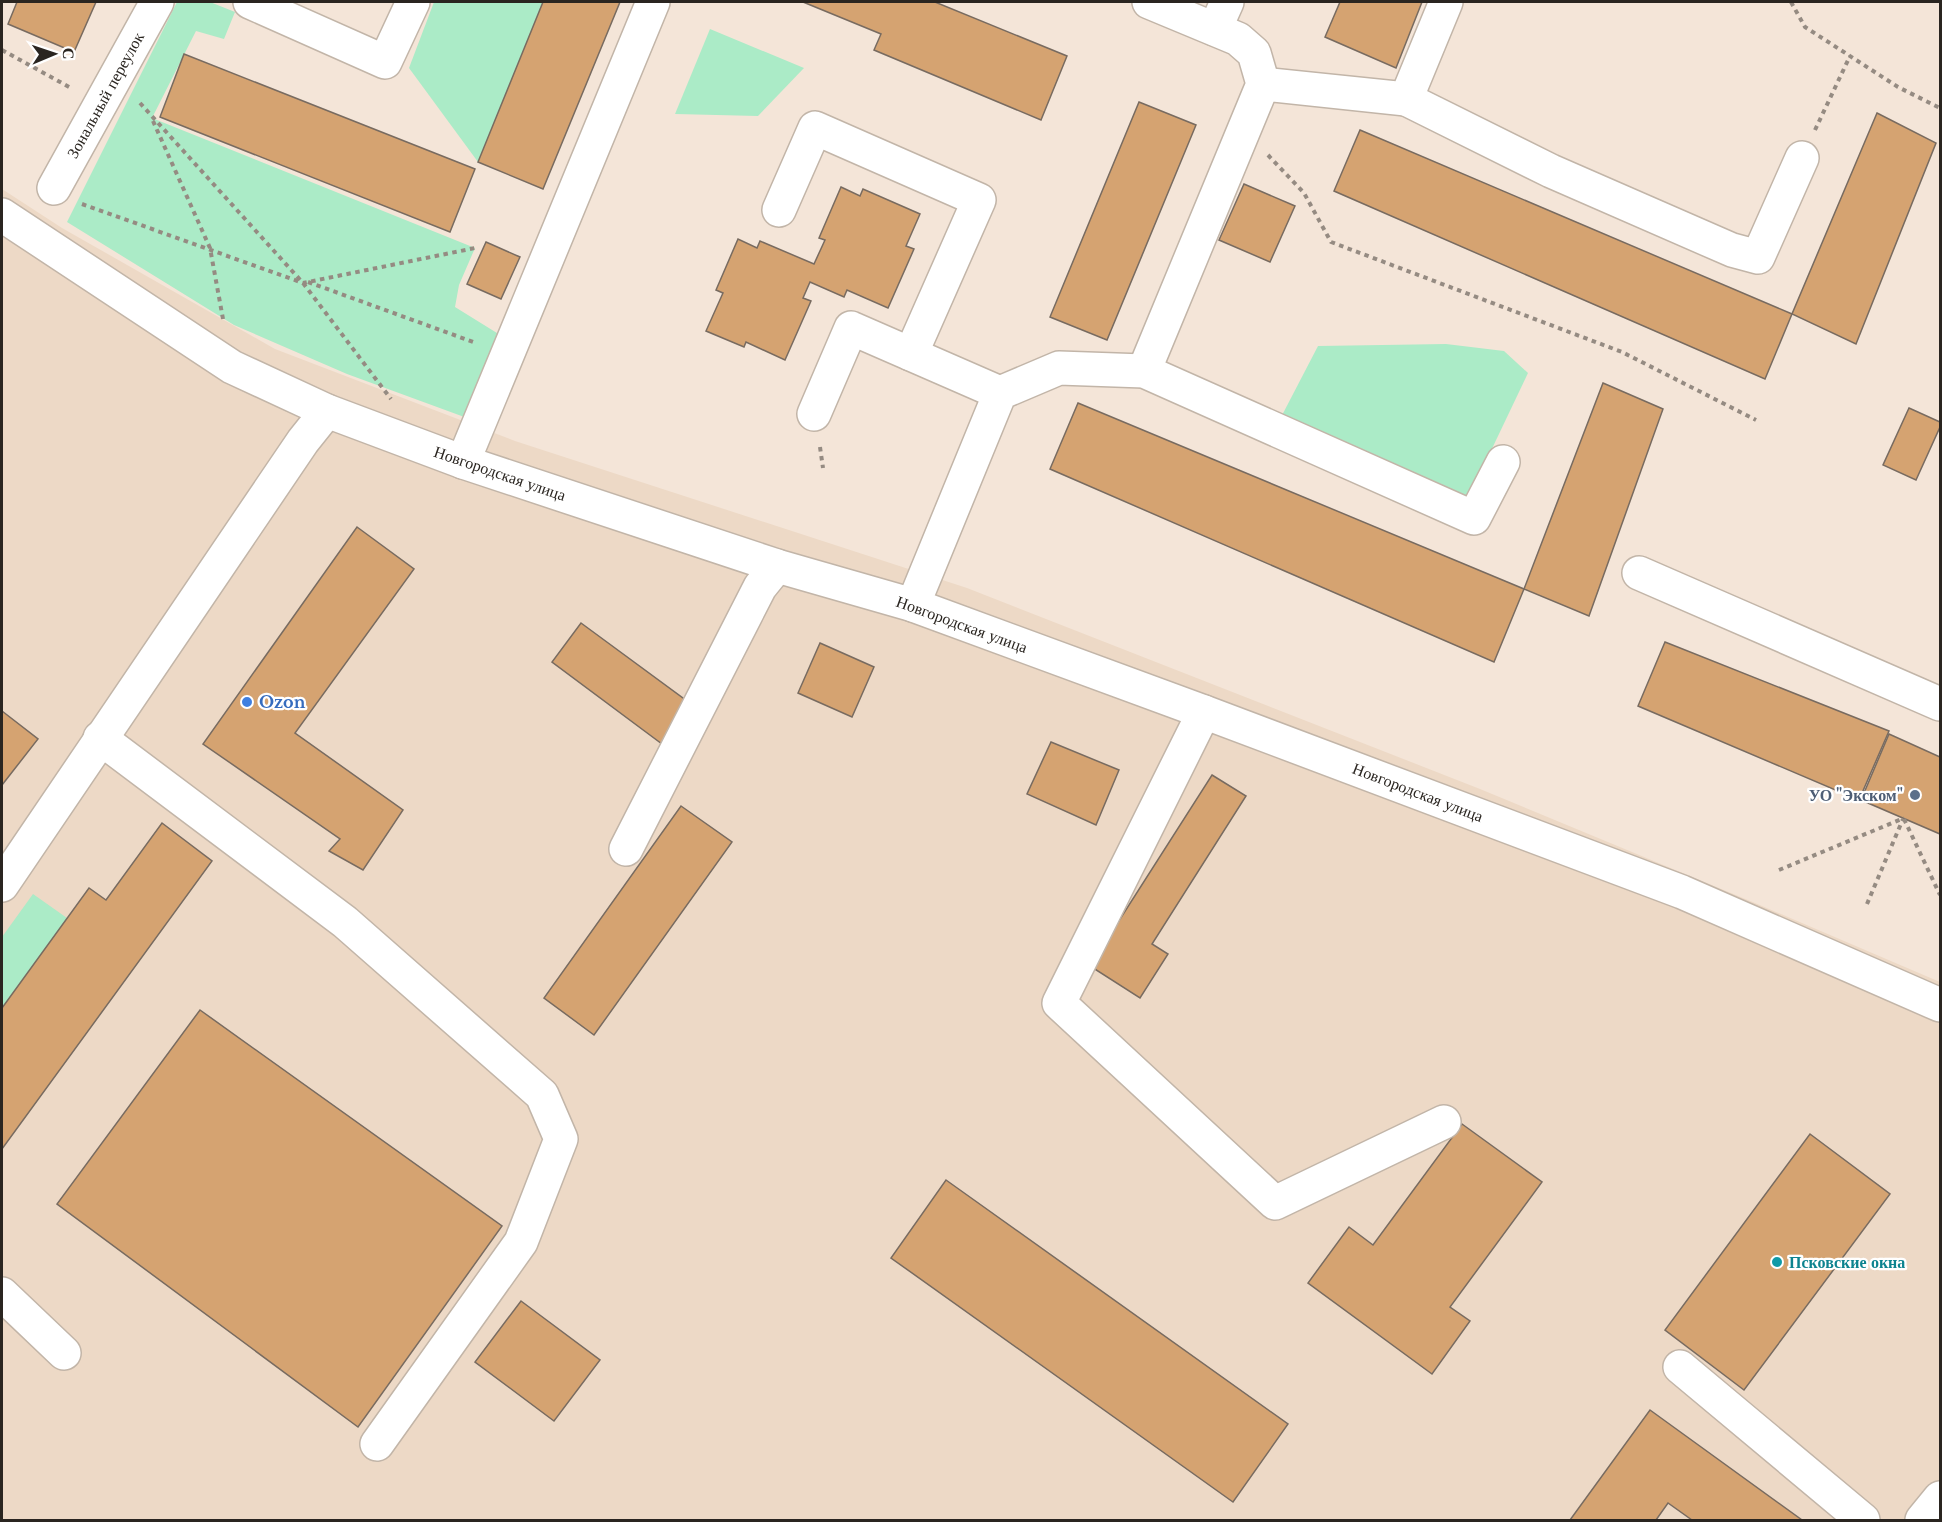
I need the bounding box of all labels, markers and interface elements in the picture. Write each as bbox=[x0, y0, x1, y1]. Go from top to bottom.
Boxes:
north arrow bbox=[24, 24, 84, 84]
street label: Зональный переулок bbox=[62, 28, 148, 162]
text: С bbox=[59, 47, 79, 60]
street label: Новгородская улица bbox=[431, 441, 569, 505]
street label: Новгородская улица bbox=[894, 591, 1030, 657]
place label: Ozon bbox=[259, 692, 306, 712]
marker: Ozon bbox=[240, 695, 254, 709]
street label: Новгородская улица bbox=[1350, 758, 1486, 826]
place label: УО "Экском" bbox=[1809, 785, 1903, 805]
marker: УО "Экском" bbox=[1908, 788, 1922, 802]
place label: Псковские окна bbox=[1789, 1252, 1905, 1272]
marker: Псковские окна bbox=[1770, 1255, 1784, 1269]

